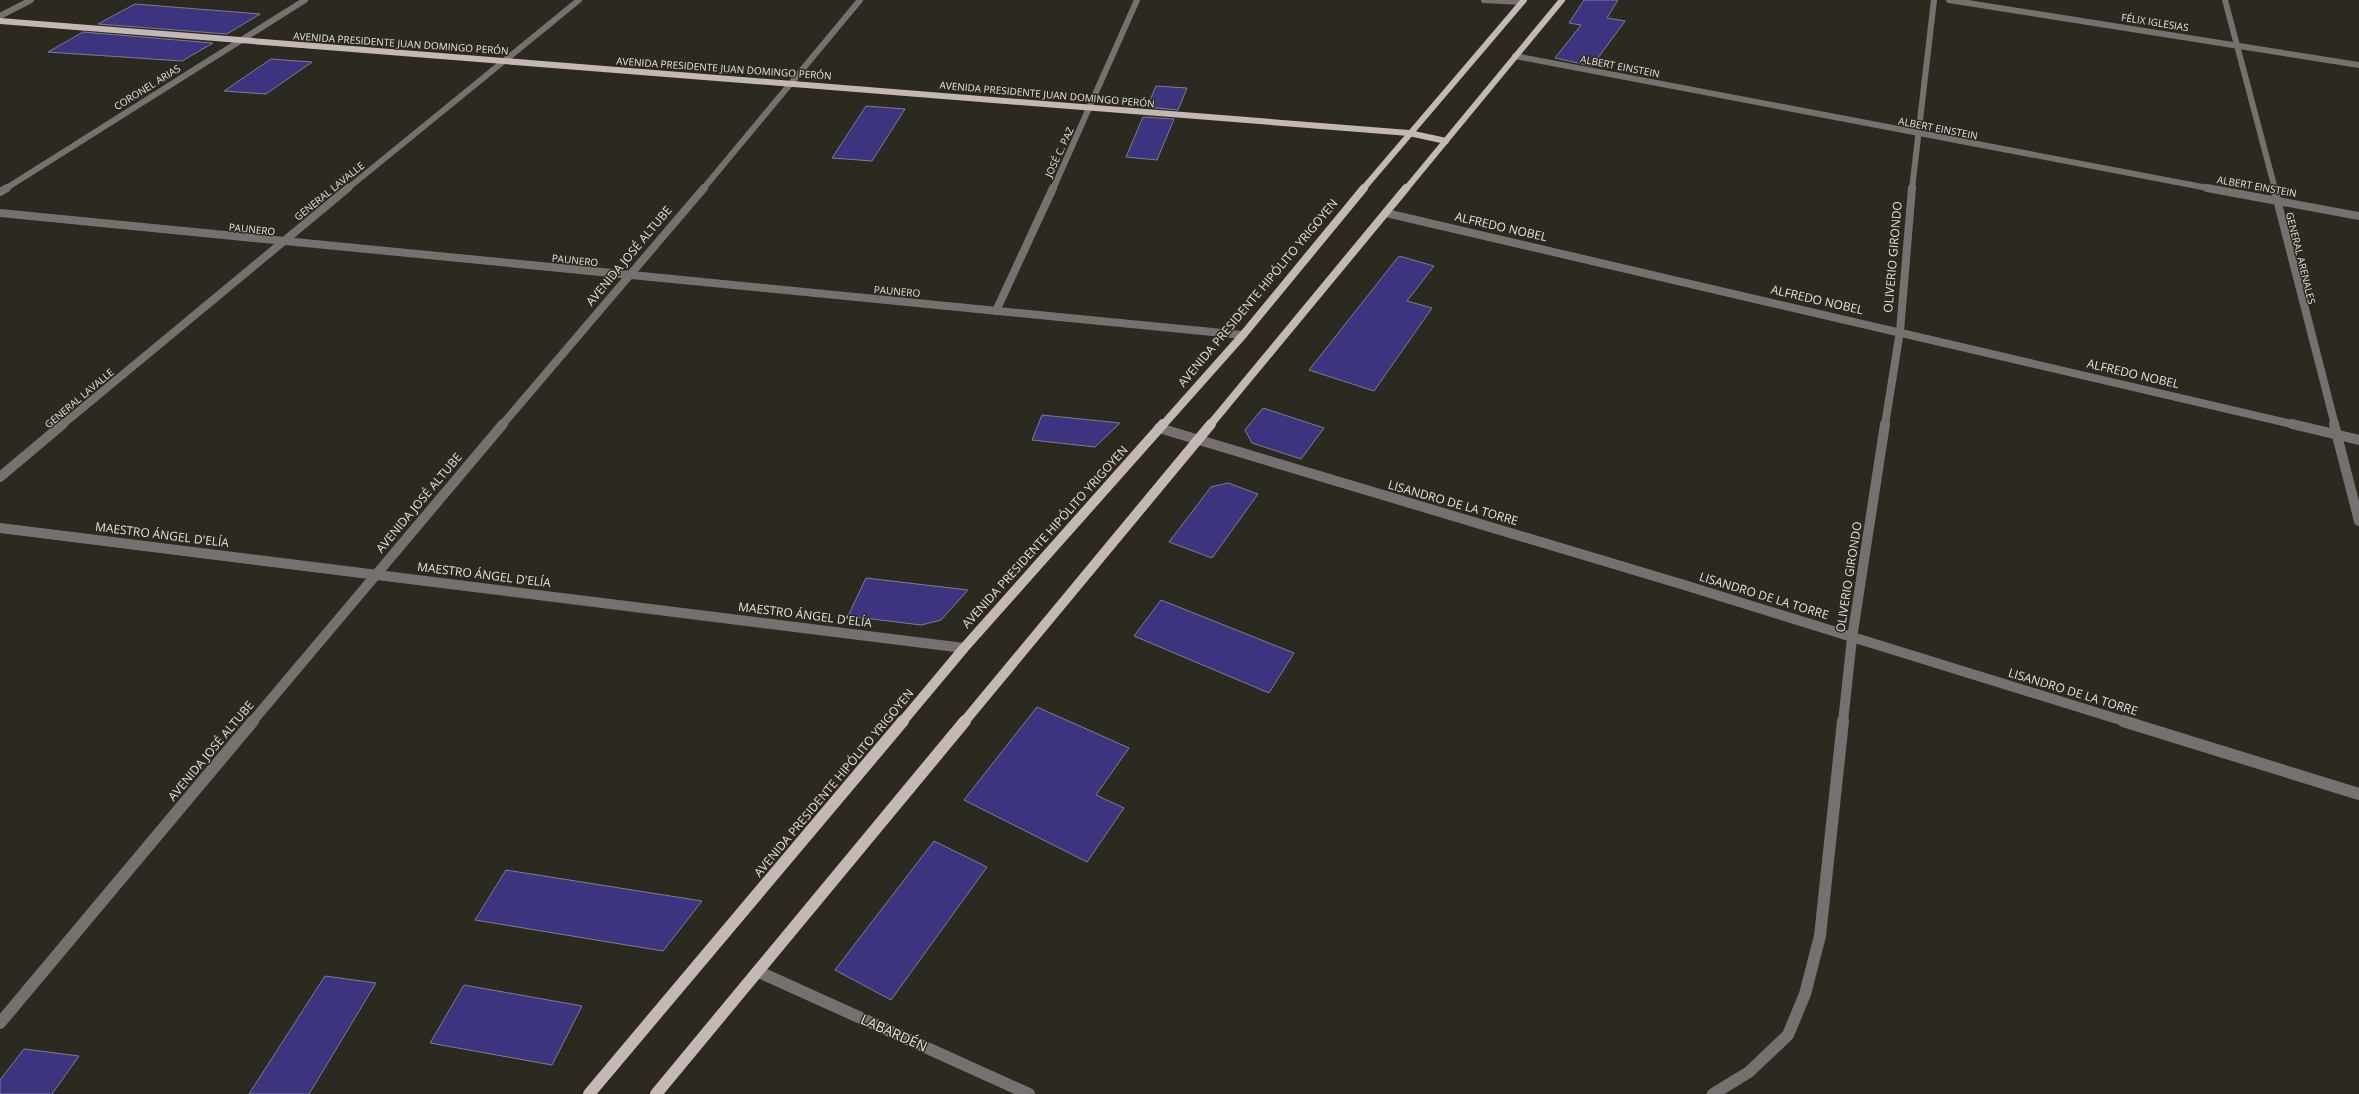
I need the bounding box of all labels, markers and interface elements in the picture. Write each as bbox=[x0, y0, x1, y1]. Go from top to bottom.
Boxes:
street label: FÉLIX IGLESIAS bbox=[2120, 10, 2190, 34]
street label: AVENIDA PRESIDENTE JUAN DOMINGO PERÓN bbox=[293, 28, 509, 58]
street label: ALBERT EINSTEIN bbox=[1579, 51, 1661, 81]
street label: AVENIDA PRESIDENTE JUAN DOMINGO PERÓN bbox=[616, 53, 832, 83]
street label: CORONEL ARIAS bbox=[111, 61, 183, 113]
street label: AVENIDA PRESIDENTE JUAN DOMINGO PERÓN bbox=[939, 78, 1155, 110]
street label: ALBERT EINSTEIN bbox=[1897, 113, 1979, 143]
street label: JOSÉ C. PAZ bbox=[1041, 124, 1077, 180]
street label: GENERAL LAVALLE bbox=[291, 158, 367, 224]
street label: ALBERT EINSTEIN bbox=[2216, 172, 2298, 200]
street label: AVENIDA PRESIDENTE HIPÓLITO YRIGOYEN bbox=[1174, 195, 1341, 390]
street label: OLIVERIO GIRONDO bbox=[1879, 200, 1906, 313]
street label: AVENIDA JOSÉ ALTUBE bbox=[582, 202, 676, 309]
street label: ALFREDO NOBEL bbox=[1453, 208, 1549, 245]
street label: GENERAL ARENALES bbox=[2283, 211, 2319, 305]
street label: PAUNERO bbox=[228, 220, 276, 238]
street label: PAUNERO bbox=[551, 251, 599, 269]
street label: ALFREDO NOBEL bbox=[1769, 281, 1865, 318]
street label: PAUNERO bbox=[873, 282, 921, 300]
street label: ALFREDO NOBEL bbox=[2085, 355, 2181, 392]
street label: GENERAL LAVALLE bbox=[42, 365, 116, 431]
street label: AVENIDA PRESIDENTE HIPÓLITO YRIGOYEN bbox=[958, 442, 1131, 632]
street label: AVENIDA JOSÉ ALTUBE bbox=[372, 449, 466, 556]
street label: LISANDRO DE LA TORRE bbox=[1386, 476, 1520, 529]
street label: MAESTRO ÁNGEL D'ELÍA bbox=[94, 518, 230, 551]
street label: OLIVERIO GIRONDO bbox=[1831, 520, 1866, 634]
street label: MAESTRO ÁNGEL D'ELÍA bbox=[416, 558, 552, 591]
street label: LISANDRO DE LA TORRE bbox=[1697, 568, 1831, 623]
street label: MAESTRO ÁNGEL D'ELÍA bbox=[737, 598, 873, 631]
street label: LISANDRO DE LA TORRE bbox=[2006, 664, 2140, 719]
street label: AVENIDA PRESIDENTE HIPÓLITO YRIGOYEN bbox=[750, 685, 917, 880]
street label: AVENIDA JOSÉ ALTUBE bbox=[164, 697, 258, 804]
street label: LABARDÉN bbox=[858, 1009, 931, 1056]

